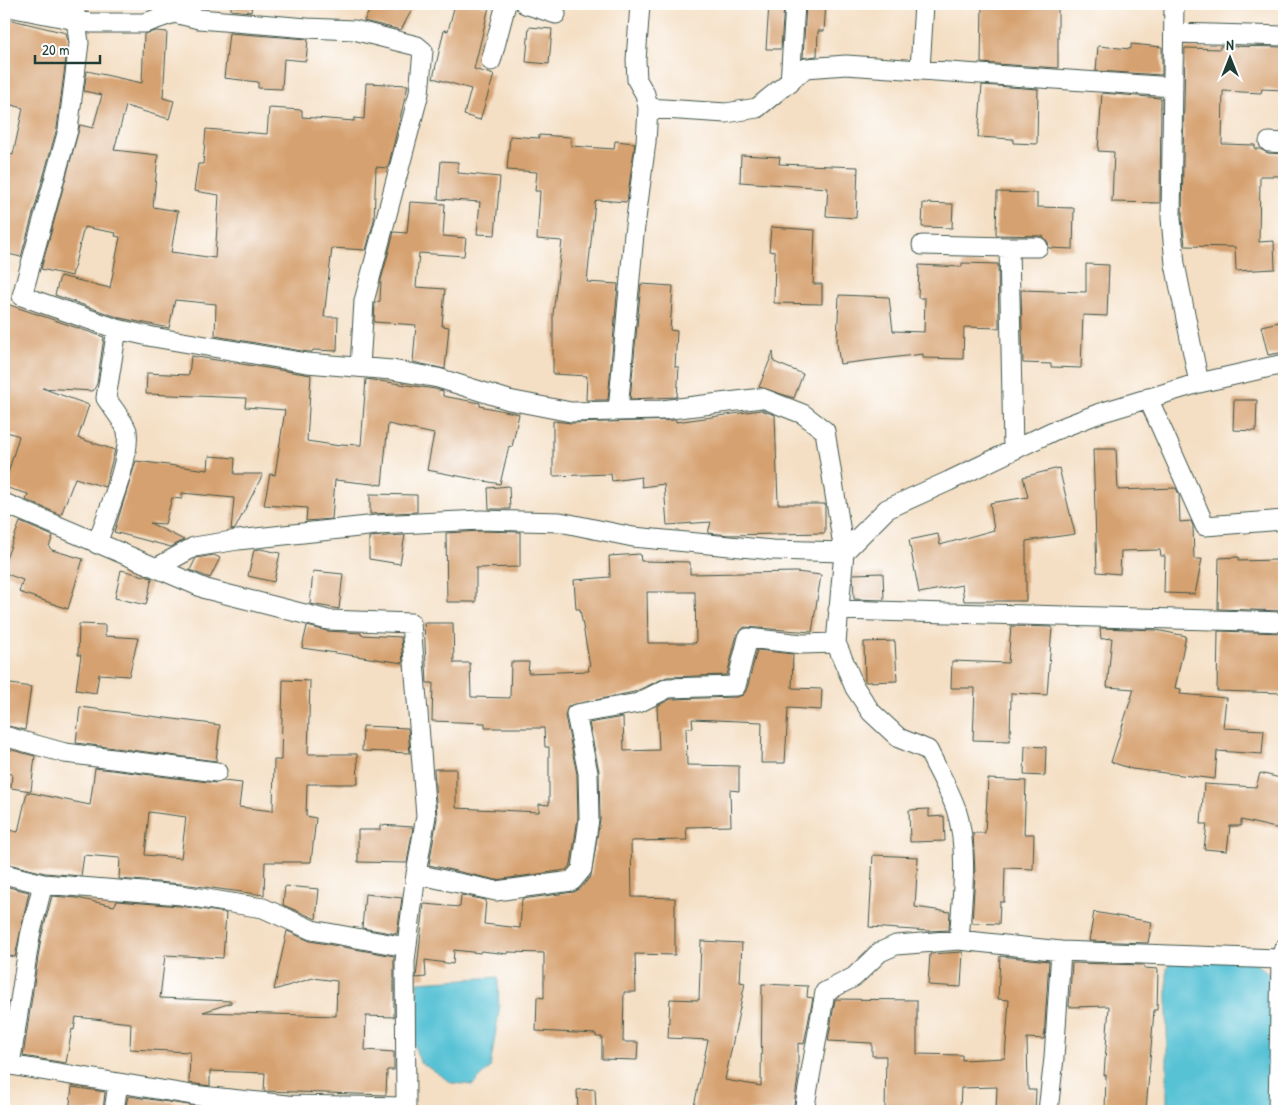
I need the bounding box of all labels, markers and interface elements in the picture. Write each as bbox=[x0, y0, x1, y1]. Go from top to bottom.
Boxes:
scale bar bbox=[35, 32, 100, 64]
north arrow bbox=[1206, 32, 1256, 82]
text: N bbox=[1226, 35, 1234, 54]
text: 20 m bbox=[42, 39, 69, 60]

